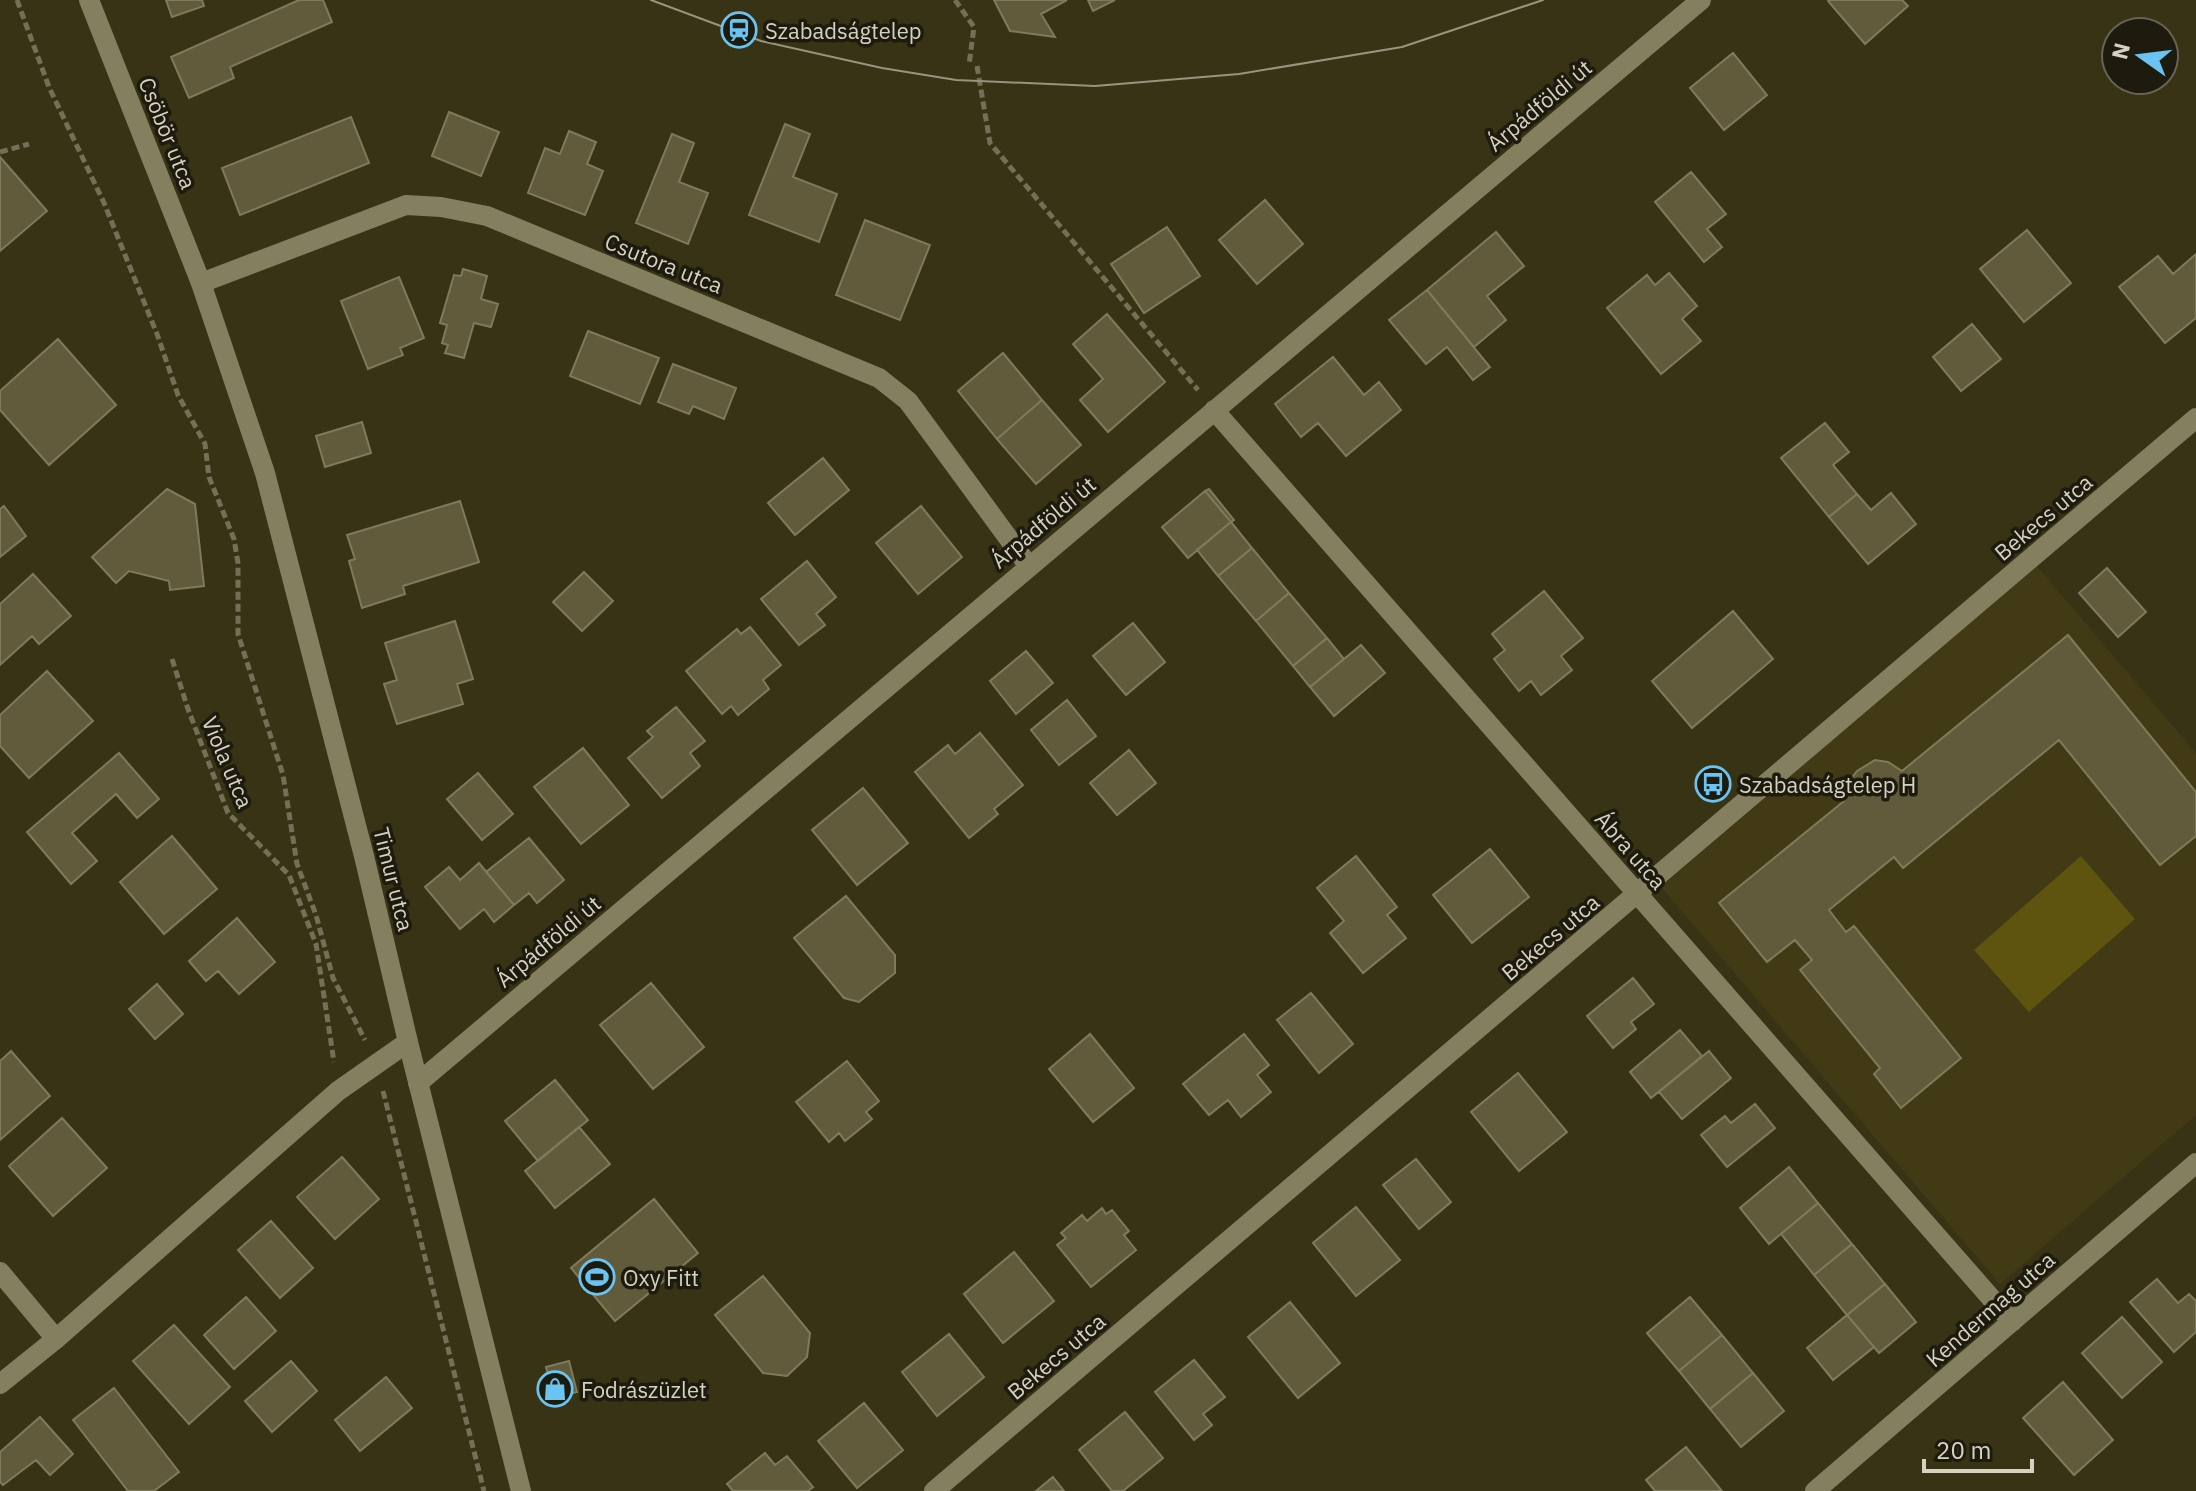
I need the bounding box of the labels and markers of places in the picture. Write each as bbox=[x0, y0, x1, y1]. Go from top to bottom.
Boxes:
station icon: Szabadságtelep bbox=[720, 11, 758, 49]
place label: Szabadságtelep bbox=[765, 16, 922, 45]
bus stop icon: Szabadságtelep H bbox=[1694, 765, 1732, 803]
place label: Szabadságtelep H bbox=[1739, 770, 1916, 799]
sports icon: Oxy Fitt bbox=[578, 1258, 616, 1296]
place label: Oxy Fitt bbox=[623, 1263, 699, 1292]
shop icon: Fodrászüzlet bbox=[536, 1370, 574, 1408]
place label: Fodrászüzlet bbox=[581, 1375, 707, 1404]

